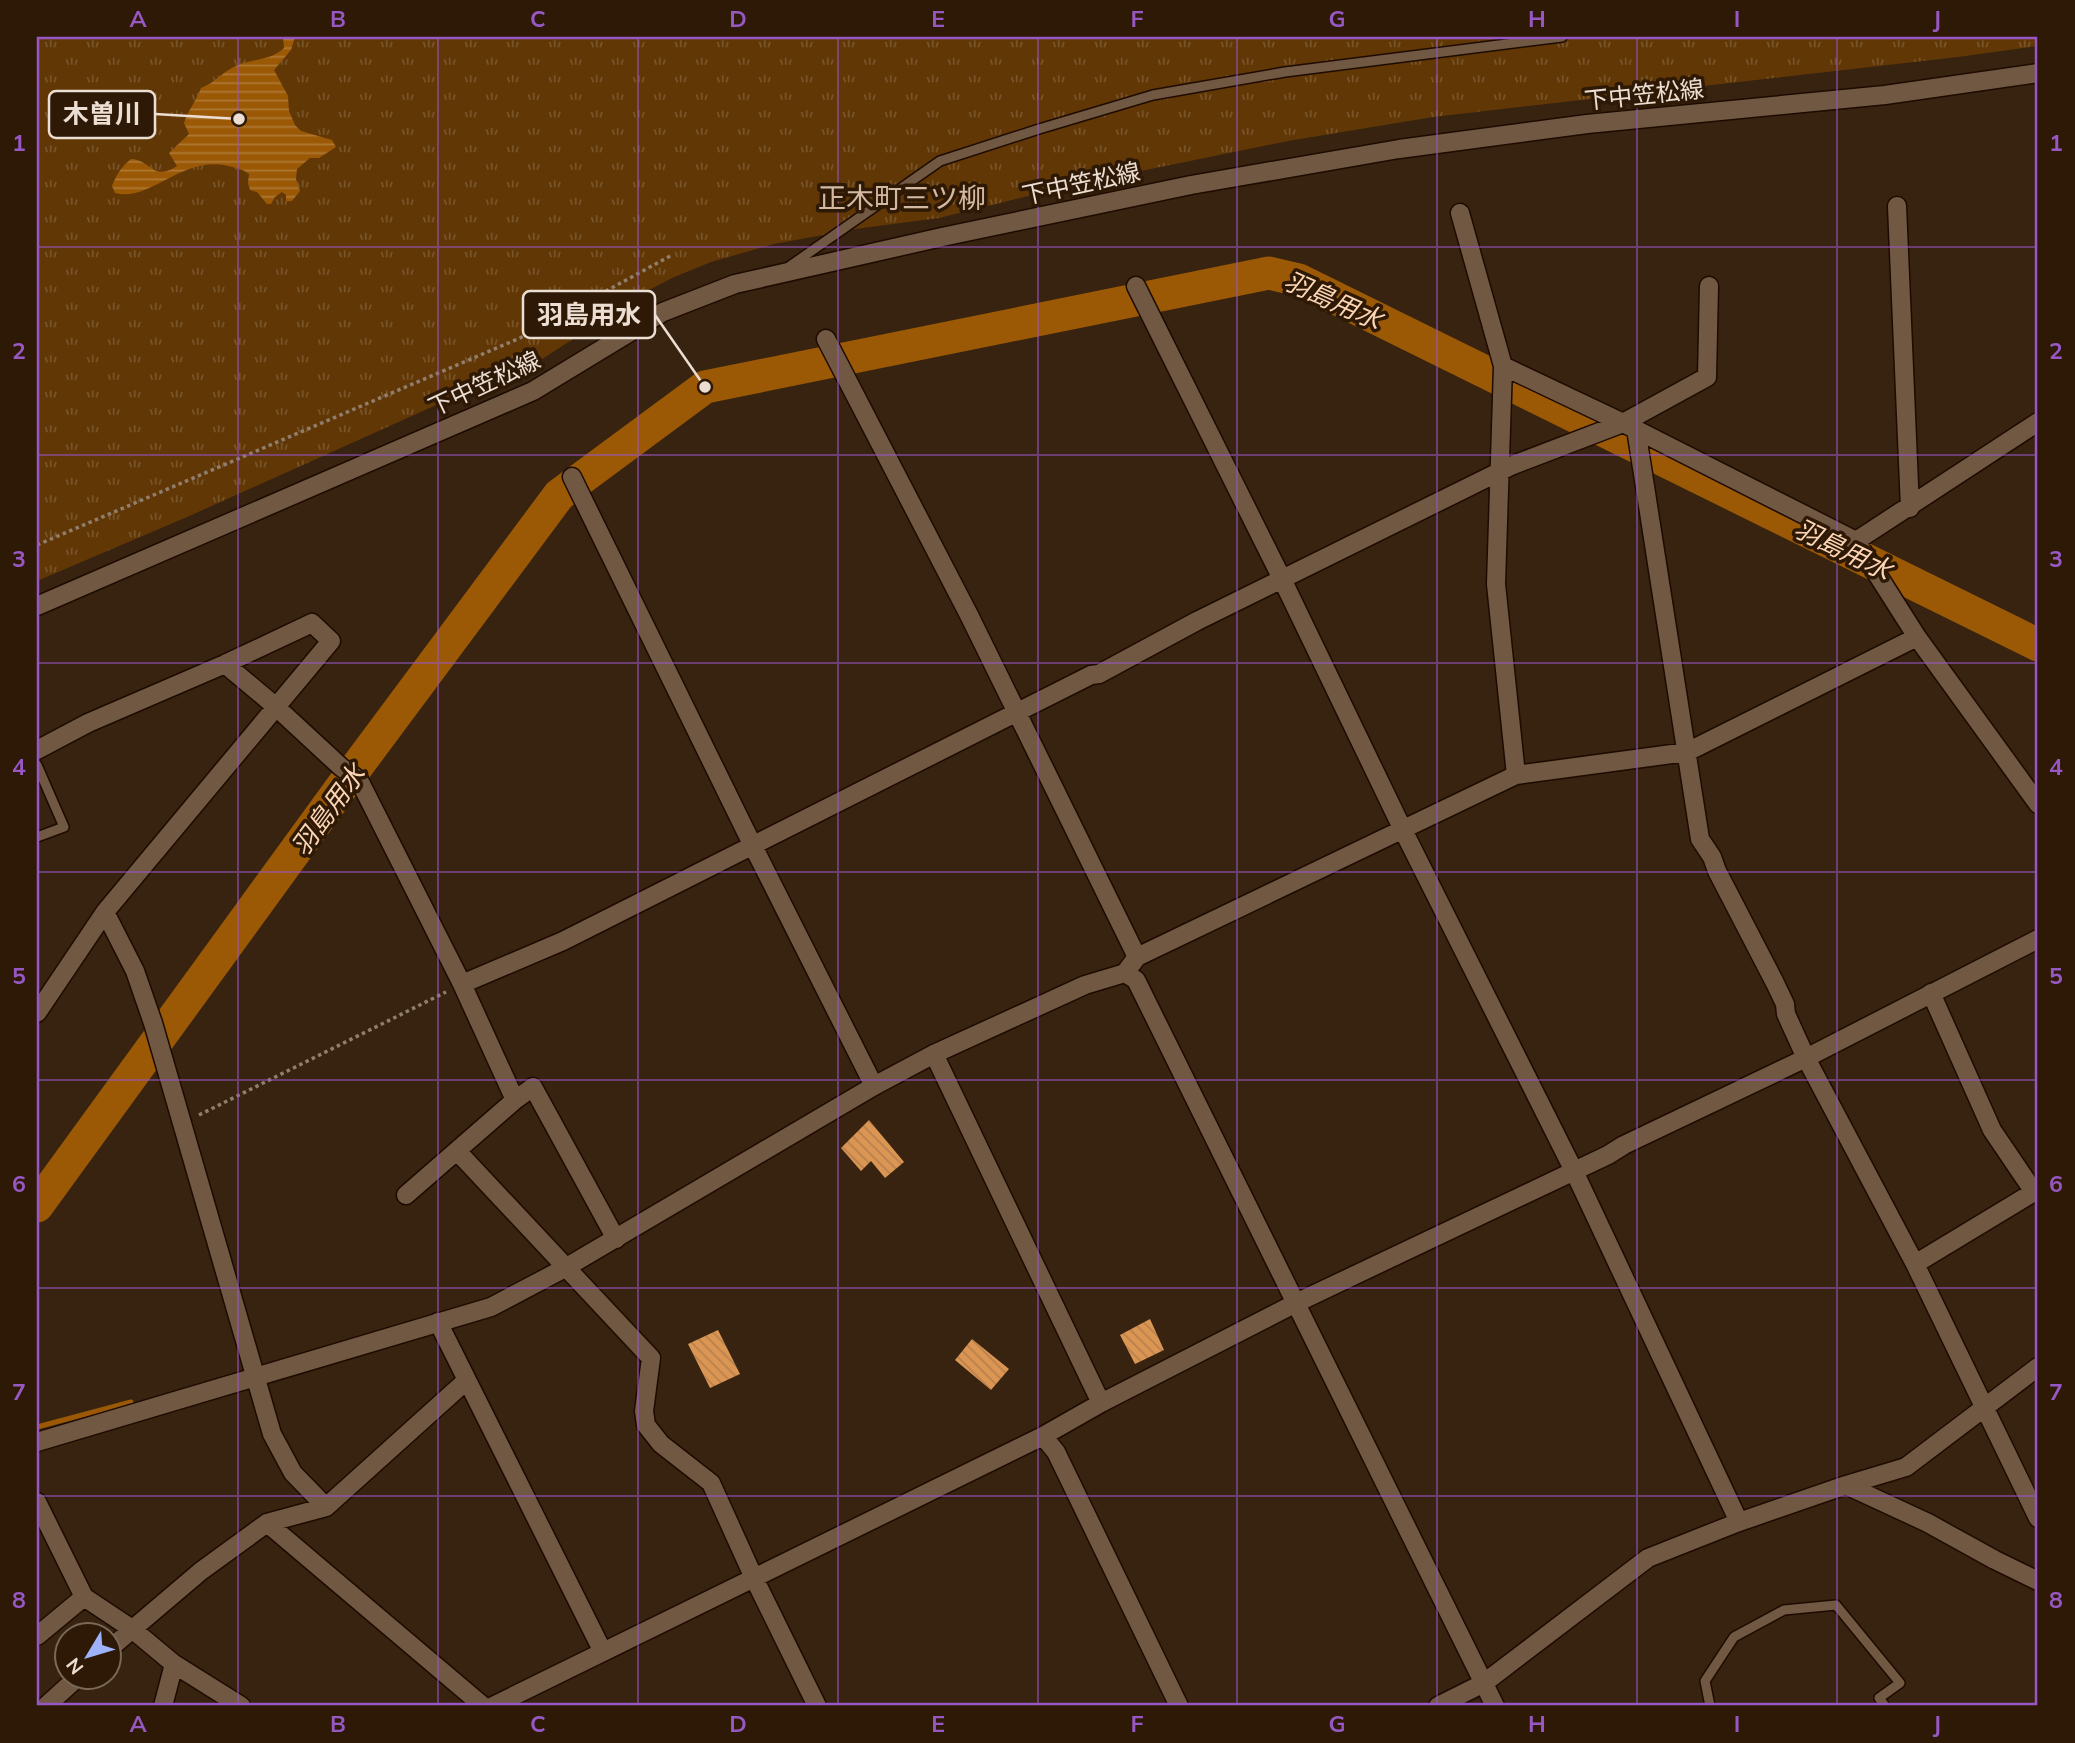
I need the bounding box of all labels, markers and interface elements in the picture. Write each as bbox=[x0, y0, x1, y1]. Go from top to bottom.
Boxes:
text: A bbox=[129, 4, 147, 33]
text: B bbox=[330, 4, 346, 33]
text: C bbox=[530, 4, 546, 33]
text: D bbox=[729, 4, 747, 33]
text: E bbox=[931, 4, 945, 33]
text: F bbox=[1130, 4, 1144, 33]
text: G bbox=[1328, 4, 1346, 33]
text: H bbox=[1528, 4, 1546, 33]
text: I bbox=[1734, 4, 1740, 33]
text: J bbox=[1933, 4, 1941, 33]
street label: 下中笠松線 bbox=[1583, 73, 1705, 115]
callout: 木曽川 bbox=[49, 91, 155, 138]
text: 木曽川 bbox=[63, 97, 141, 130]
text: 1 bbox=[12, 128, 26, 157]
text: 1 bbox=[2049, 128, 2063, 157]
street label: 下中笠松線 bbox=[1019, 156, 1143, 210]
district label: 正木町三ツ柳 bbox=[818, 180, 986, 215]
water label: 羽島用水 bbox=[1279, 264, 1390, 337]
callout: 羽島用水 bbox=[523, 291, 655, 338]
text: 羽島用水 bbox=[537, 298, 641, 331]
text: 2 bbox=[12, 336, 26, 365]
text: 2 bbox=[2049, 336, 2063, 365]
street label: 下中笠松線 bbox=[423, 344, 545, 422]
water label: 羽島用水 bbox=[1789, 511, 1900, 588]
text: 3 bbox=[12, 544, 26, 573]
text: 3 bbox=[2049, 544, 2063, 573]
text: 4 bbox=[12, 752, 26, 781]
text: 4 bbox=[2049, 752, 2063, 781]
water label: 羽島用水 bbox=[284, 756, 374, 862]
text: 5 bbox=[12, 961, 26, 990]
text: 5 bbox=[2049, 961, 2063, 990]
text: 6 bbox=[12, 1169, 26, 1198]
text: 6 bbox=[2049, 1169, 2063, 1198]
text: 7 bbox=[12, 1377, 26, 1406]
text: 7 bbox=[2049, 1377, 2063, 1406]
text: 8 bbox=[12, 1585, 26, 1614]
text: 8 bbox=[2049, 1585, 2063, 1614]
north arrow bbox=[52, 1620, 122, 1690]
text: N bbox=[61, 1653, 88, 1680]
text: A bbox=[129, 1709, 147, 1738]
text: B bbox=[330, 1709, 346, 1738]
text: C bbox=[530, 1709, 546, 1738]
text: D bbox=[729, 1709, 747, 1738]
text: E bbox=[931, 1709, 945, 1738]
text: F bbox=[1130, 1709, 1144, 1738]
text: G bbox=[1328, 1709, 1346, 1738]
text: H bbox=[1528, 1709, 1546, 1738]
text: I bbox=[1734, 1709, 1740, 1738]
text: J bbox=[1933, 1709, 1941, 1738]

